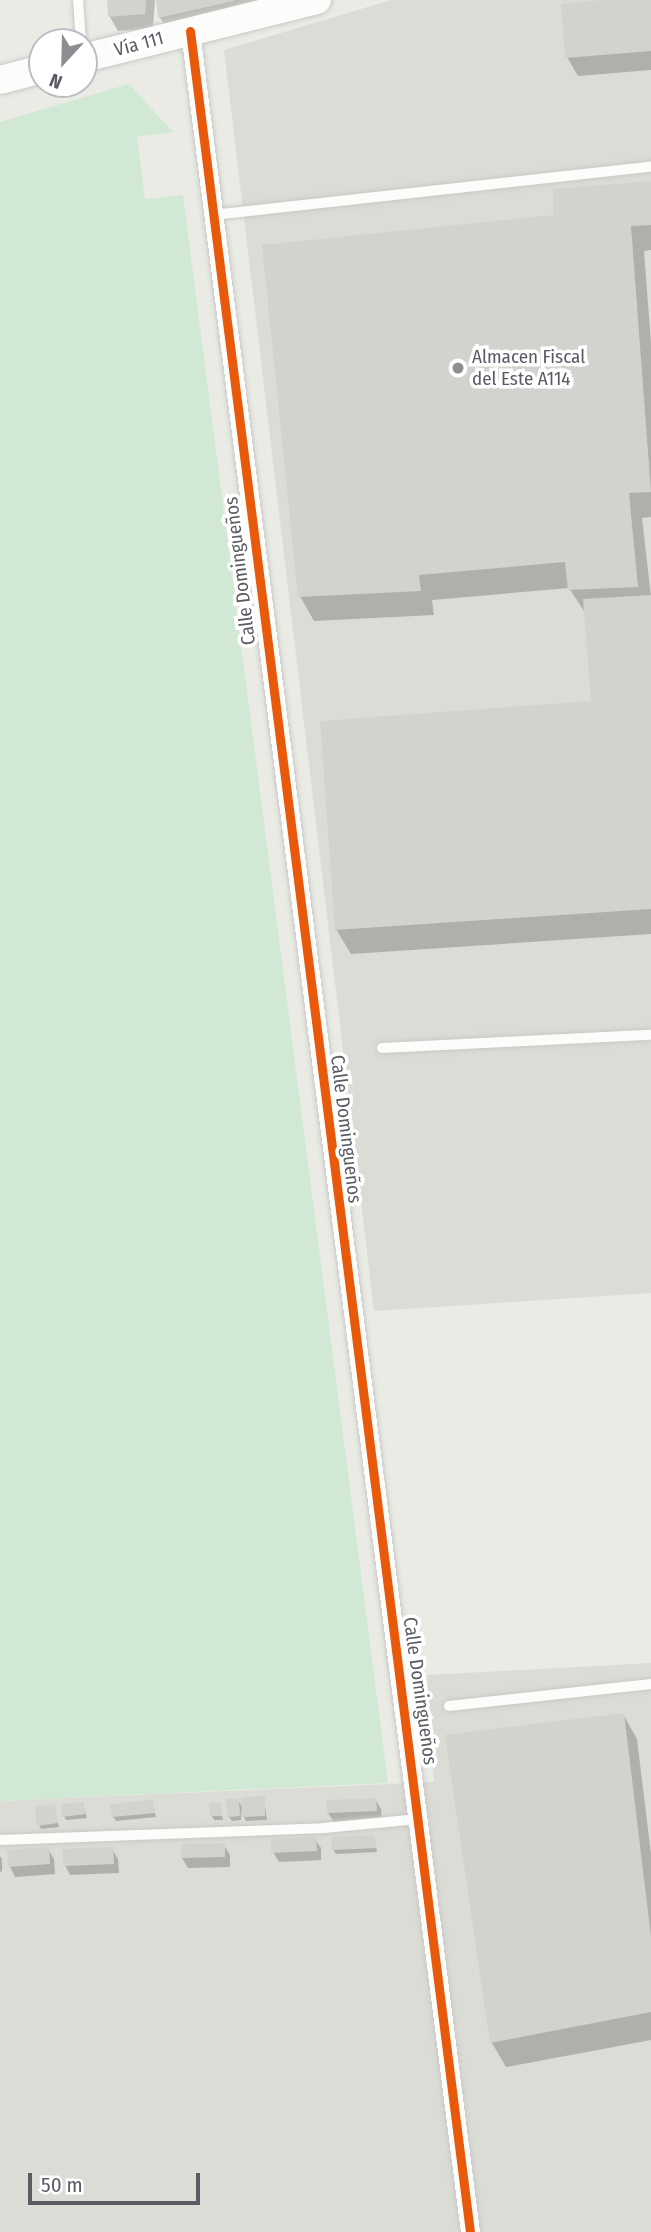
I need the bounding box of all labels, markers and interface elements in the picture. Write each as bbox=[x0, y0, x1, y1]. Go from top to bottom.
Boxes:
street label: Vía 111 bbox=[112, 27, 166, 61]
north arrow bbox=[28, 28, 98, 98]
text: N bbox=[46, 68, 65, 94]
place label: Almacen Fiscal del Este A114 bbox=[472, 346, 585, 390]
marker: Almacen Fiscal del Este A114 bbox=[450, 360, 466, 376]
street label: Calle Domingueños bbox=[220, 496, 260, 646]
street label: Calle Domingueños bbox=[326, 1054, 366, 1204]
street label: Calle Domingueños bbox=[398, 1616, 442, 1766]
scale bar bbox=[32, 2158, 203, 2202]
text: 50 m bbox=[41, 2172, 83, 2198]

